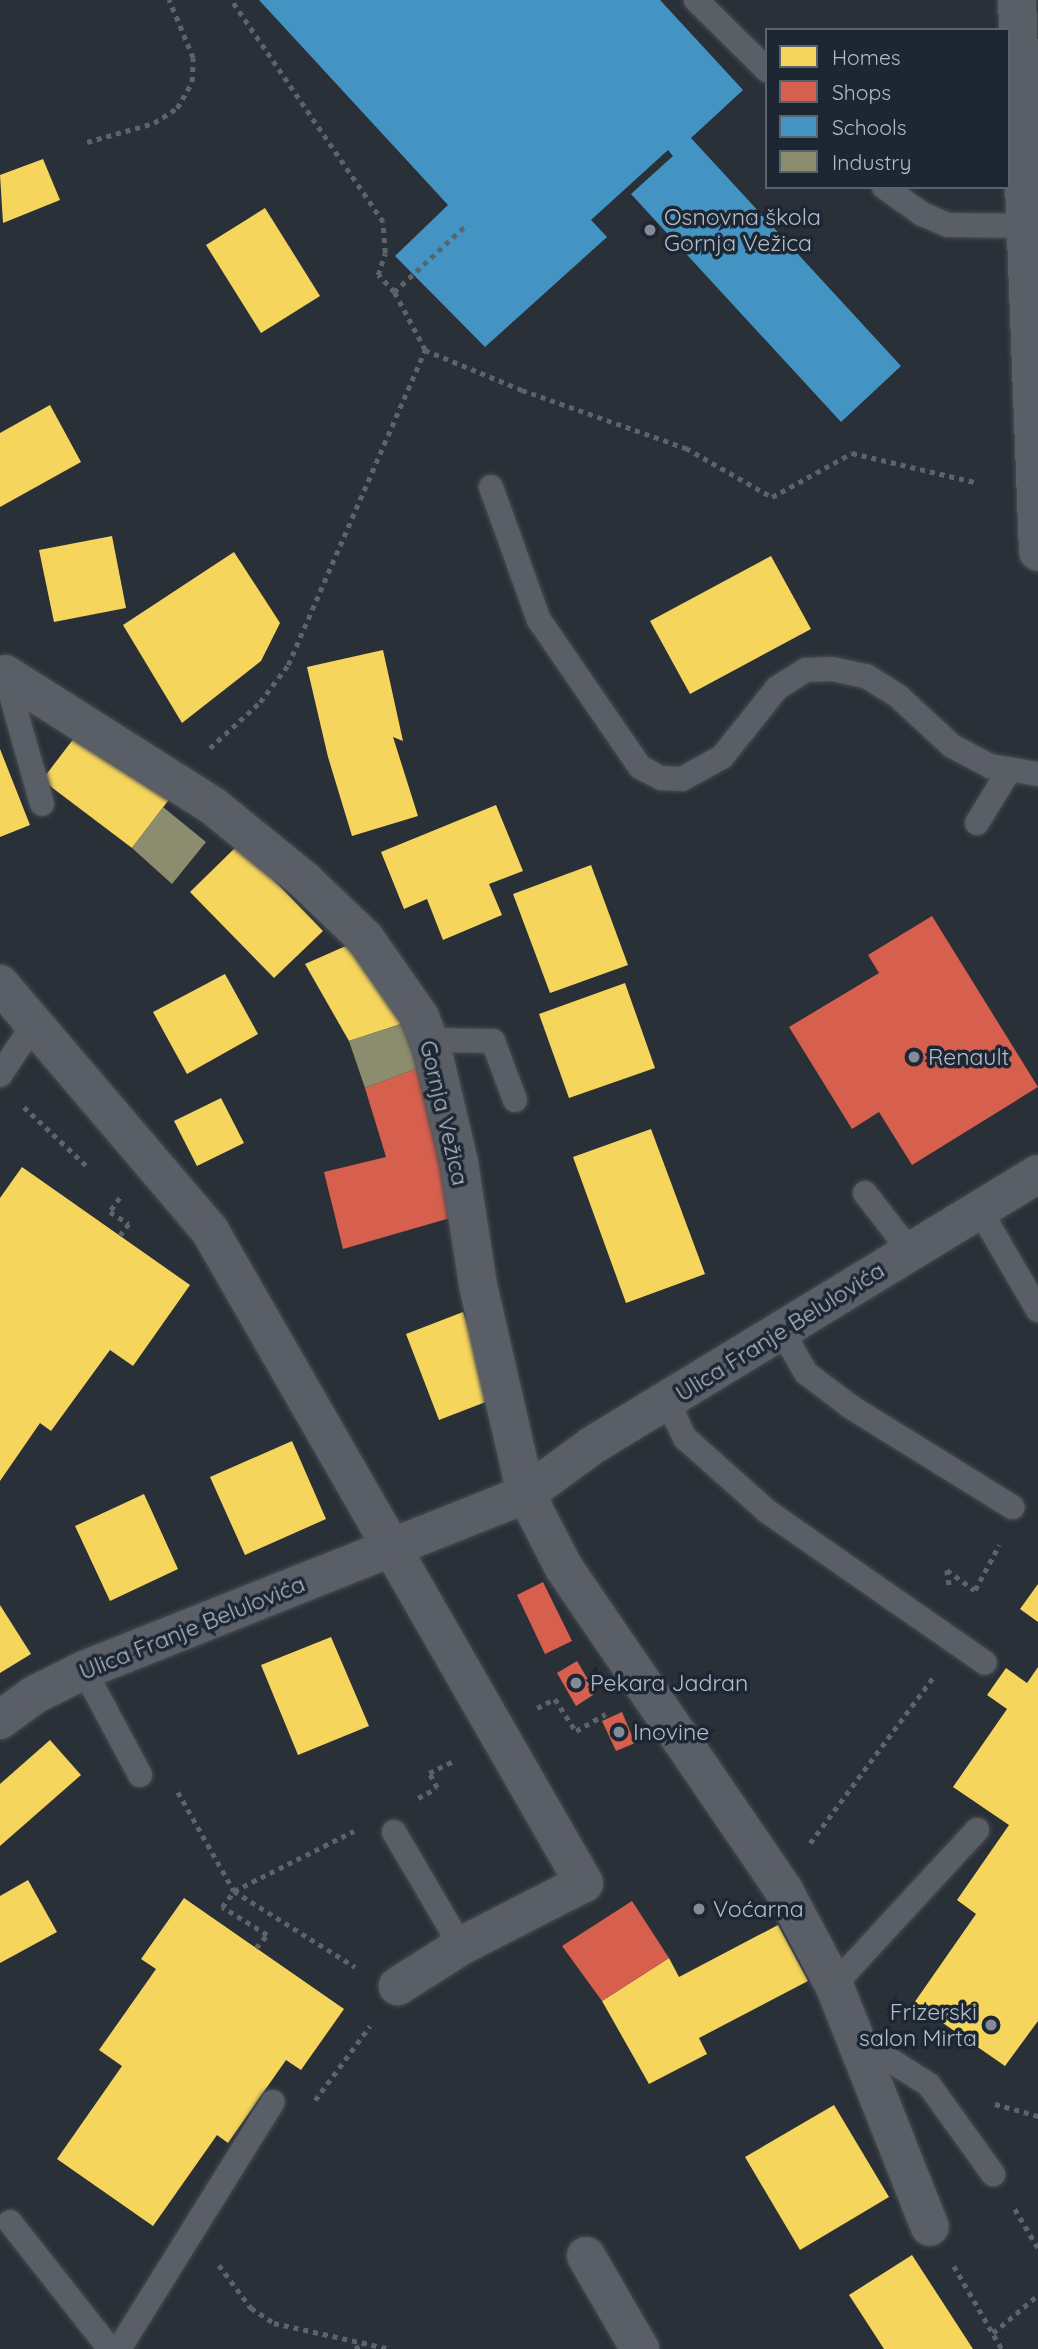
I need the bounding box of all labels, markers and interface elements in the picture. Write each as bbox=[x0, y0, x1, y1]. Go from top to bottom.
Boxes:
legend bbox=[765, 28, 1010, 189]
text: Homes bbox=[832, 44, 901, 70]
text: Shops bbox=[832, 79, 891, 105]
text: Schools bbox=[832, 114, 907, 140]
text: Industry bbox=[832, 149, 911, 175]
place label: Osnovna škola Gornja Vežica bbox=[664, 203, 821, 257]
marker: Osnovna škola Gornja Vežica bbox=[642, 222, 658, 238]
street label: Gornja Vežica bbox=[414, 1038, 474, 1188]
place label: Renault bbox=[928, 1043, 1009, 1071]
marker: Renault bbox=[906, 1049, 922, 1065]
street label: Ulica Franje Belulovića bbox=[671, 1256, 889, 1408]
street label: Ulica Franje Belulovića bbox=[75, 1570, 309, 1686]
place label: Pekara Jadran bbox=[590, 1669, 748, 1697]
marker: Pekara Jadran bbox=[568, 1675, 584, 1691]
place label: Inovine bbox=[633, 1718, 709, 1746]
marker: Inovine bbox=[611, 1724, 627, 1740]
place label: Voćarna bbox=[713, 1895, 804, 1923]
marker: Voćarna bbox=[691, 1901, 707, 1917]
place label: Frizerski salon Mirta bbox=[859, 1998, 977, 2052]
marker: Frizerski salon Mirta bbox=[983, 2017, 999, 2033]

